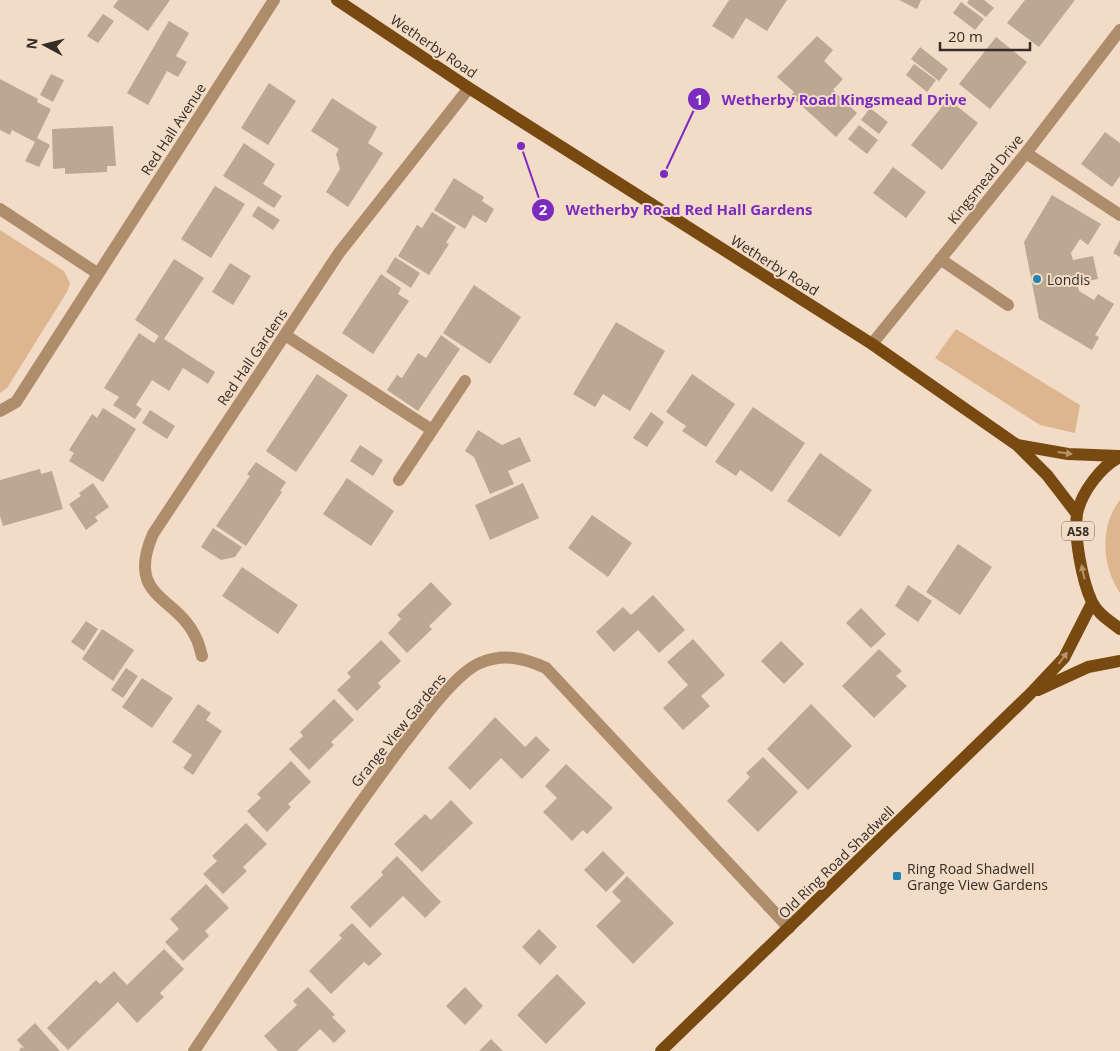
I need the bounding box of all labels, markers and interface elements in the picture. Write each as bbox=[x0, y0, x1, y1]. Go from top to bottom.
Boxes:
street label: Wetherby Road bbox=[387, 10, 481, 82]
north arrow bbox=[20, 20, 70, 70]
scale bar bbox=[940, 20, 1030, 52]
text: 20 m bbox=[948, 26, 983, 46]
text: N bbox=[21, 37, 42, 50]
street label: Red Hall Avenue bbox=[136, 79, 210, 179]
callout: Wetherby Road Kingsmead Drive bbox=[686, 84, 976, 114]
text: 1 bbox=[695, 89, 703, 109]
text: Wetherby Road Kingsmead Drive bbox=[721, 89, 967, 109]
street label: Kingsmead Drive bbox=[943, 130, 1027, 228]
callout: Wetherby Road Red Hall Gardens bbox=[530, 195, 822, 225]
text: 2 bbox=[539, 199, 548, 219]
text: Wetherby Road Red Hall Gardens bbox=[565, 199, 813, 219]
street label: Wetherby Road bbox=[727, 230, 823, 300]
place label: Londis bbox=[1047, 270, 1090, 289]
marker: Londis bbox=[1031, 273, 1043, 285]
street label: Red Hall Gardens bbox=[213, 305, 292, 409]
one-way arrow bbox=[1058, 449, 1074, 457]
road number: A58 bbox=[1062, 522, 1094, 540]
one-way arrow bbox=[1079, 564, 1087, 579]
one-way arrow bbox=[1058, 651, 1068, 665]
street label: Grange View Gardens bbox=[346, 669, 450, 791]
street label: Old Ring Road Shadwell bbox=[774, 802, 898, 922]
place label: Ring Road Shadwell Grange View Gardens bbox=[907, 859, 1048, 894]
marker: Ring Road Shadwell Grange View Gardens bbox=[891, 870, 903, 882]

